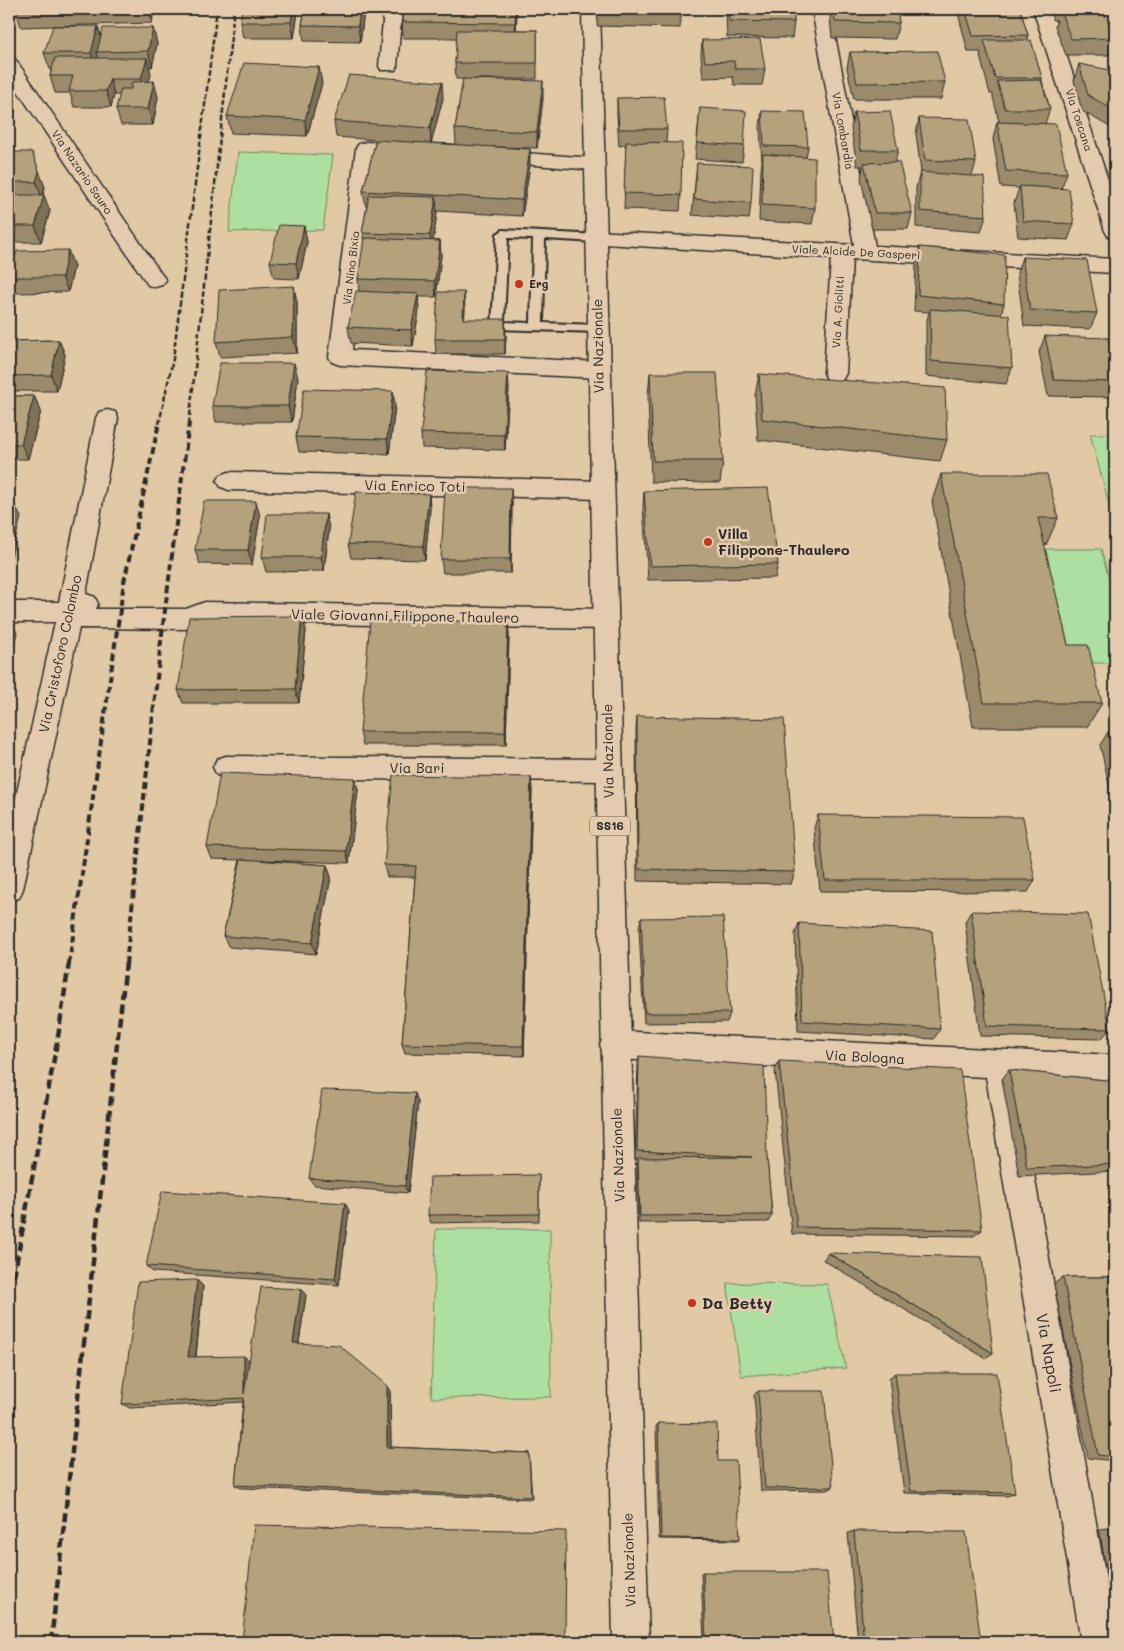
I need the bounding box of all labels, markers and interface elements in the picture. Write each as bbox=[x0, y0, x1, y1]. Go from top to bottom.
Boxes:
street label: Via Toscana bbox=[1062, 87, 1097, 153]
street label: Via Lombardia bbox=[829, 91, 858, 171]
street label: Via Nazario Sauro bbox=[49, 127, 117, 217]
street label: Via Nino Bixio bbox=[339, 230, 363, 306]
street label: Viale Alcide De Gasperi bbox=[791, 241, 921, 262]
street label: Via A. Giolitti bbox=[828, 275, 847, 349]
place label: Erg bbox=[529, 276, 549, 291]
marker: Erg bbox=[513, 278, 525, 290]
street label: Via Nazionale bbox=[587, 299, 608, 393]
street label: Via Enrico Toti bbox=[364, 475, 466, 496]
place label: Villa Filippone-Thaulero bbox=[718, 524, 850, 559]
marker: Villa Filippone-Thaulero bbox=[702, 536, 714, 548]
street label: Via Cristoforo Colombo bbox=[33, 573, 86, 735]
street label: Viale Giovanni Filippone Thaulero bbox=[291, 604, 519, 627]
street label: Via Nazionale bbox=[597, 704, 618, 798]
street label: Via Bari bbox=[389, 758, 445, 777]
road number: SS16 bbox=[590, 816, 630, 836]
street label: Via Bologna bbox=[825, 1045, 905, 1068]
street label: Via Nazionale bbox=[606, 1107, 629, 1203]
place label: Da Betty bbox=[702, 1292, 773, 1313]
marker: Da Betty bbox=[686, 1297, 698, 1309]
street label: Via Napoli bbox=[1032, 1312, 1067, 1394]
street label: Via Nazionale bbox=[617, 1512, 640, 1608]

